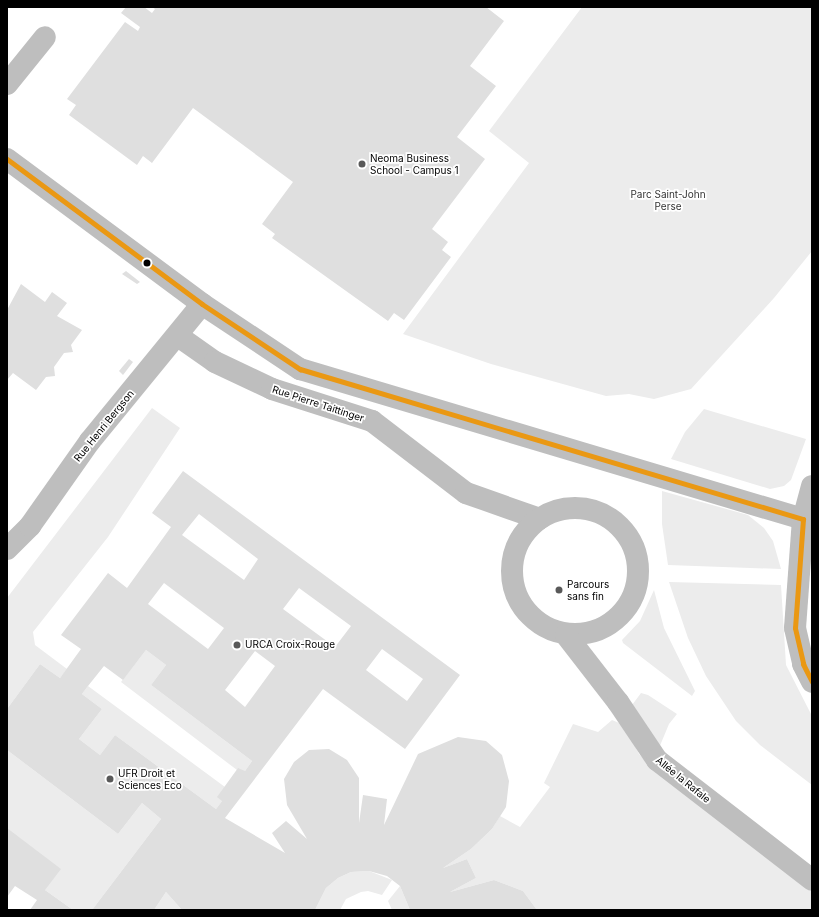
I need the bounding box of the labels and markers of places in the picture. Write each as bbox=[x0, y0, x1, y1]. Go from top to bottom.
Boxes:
place label: Neoma Business School - Campus 1 bbox=[370, 152, 459, 176]
marker: Neoma Business School - Campus 1 bbox=[357, 159, 367, 169]
unlabelled marker bbox=[142, 258, 152, 268]
place label: Parcours sans fin bbox=[567, 578, 609, 602]
marker: Parcours sans fin bbox=[554, 585, 564, 595]
place label: URCA Croix-Rouge bbox=[245, 639, 335, 651]
marker: URCA Croix-Rouge bbox=[232, 640, 242, 650]
place label: UFR Droit et Sciences Eco bbox=[118, 767, 182, 790]
marker: UFR Droit et Sciences Eco bbox=[105, 774, 115, 784]

